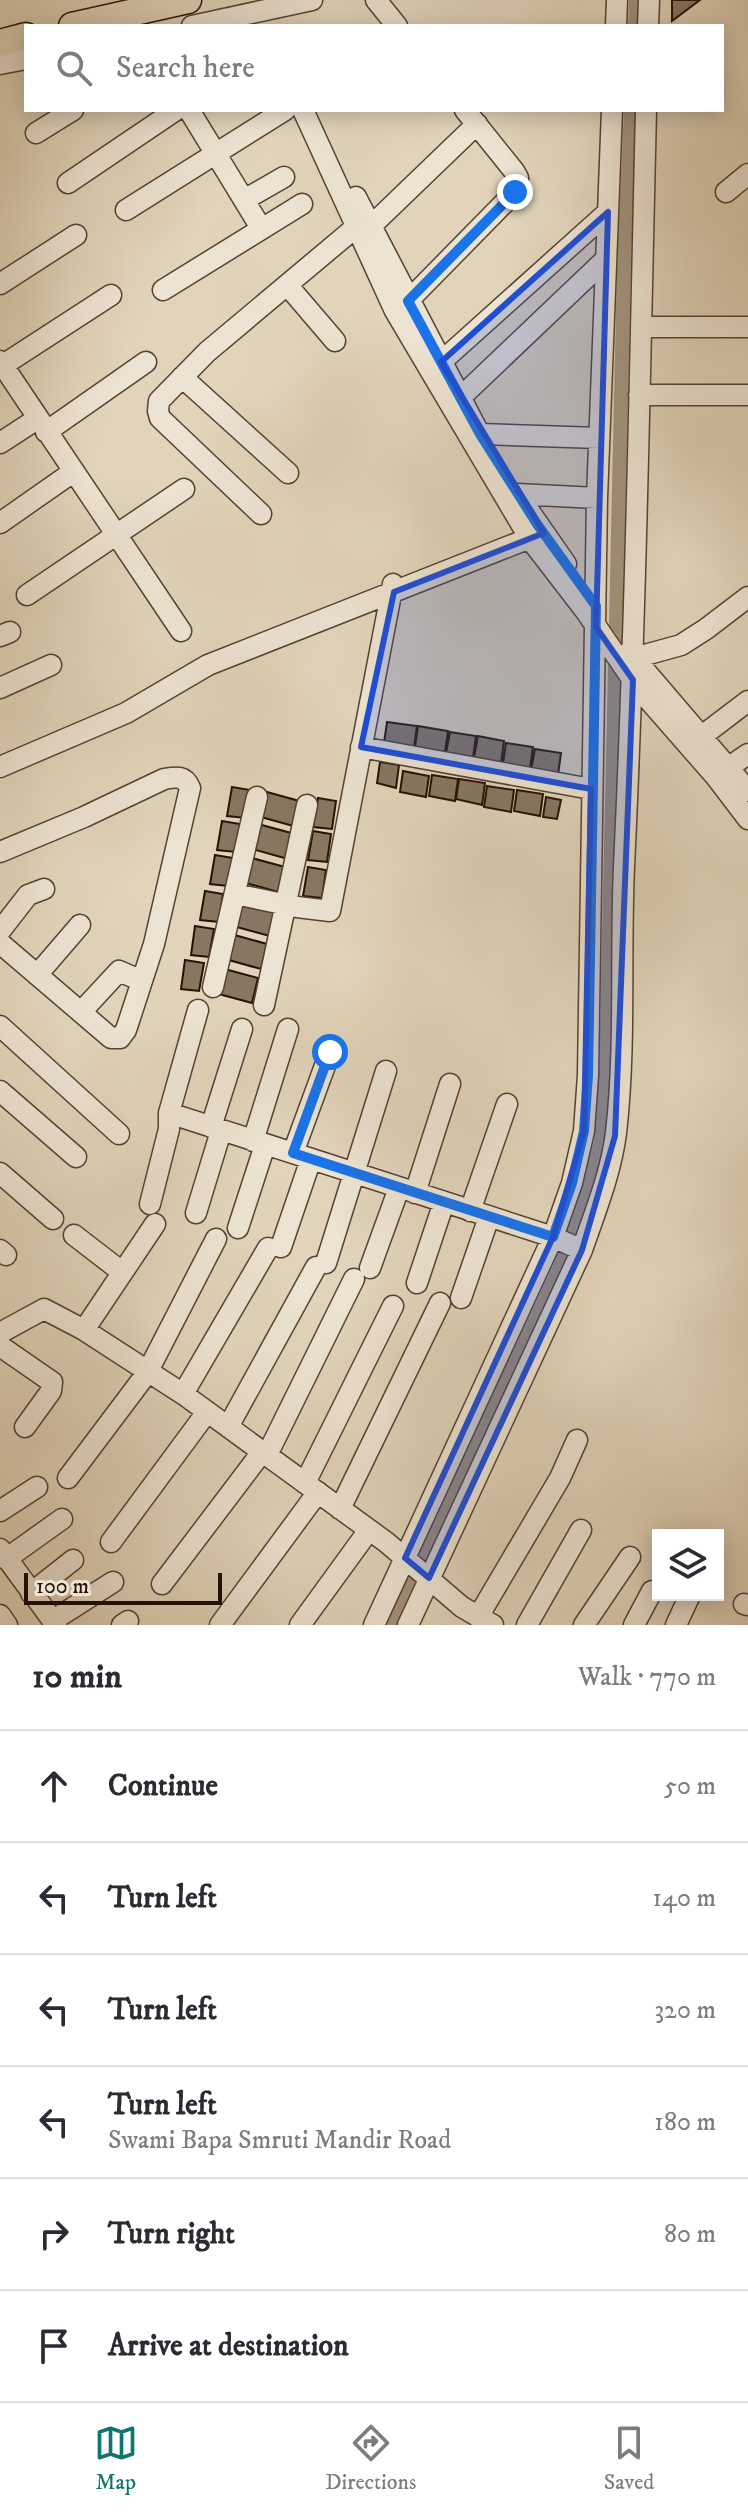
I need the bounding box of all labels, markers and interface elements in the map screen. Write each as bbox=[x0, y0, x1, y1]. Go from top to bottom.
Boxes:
search box bbox=[24, 24, 724, 112]
icon: search bbox=[52, 46, 96, 90]
text: Search here bbox=[116, 50, 255, 87]
route end bbox=[497, 174, 533, 210]
route start bbox=[312, 1034, 348, 1070]
map controls bbox=[652, 1529, 724, 1601]
button: layers bbox=[652, 1529, 724, 1601]
scale bar bbox=[24, 1569, 222, 1605]
text: 100 m bbox=[36, 1573, 89, 1600]
text: 10 min bbox=[32, 1656, 122, 1698]
text: Walk · 770 m bbox=[578, 1661, 716, 1694]
icon: ahead bbox=[32, 1764, 76, 1808]
text: Continue bbox=[108, 1768, 218, 1805]
text: 50 m bbox=[664, 1770, 716, 1803]
icon: left bbox=[32, 1876, 76, 1920]
text: Turn left bbox=[108, 1880, 217, 1917]
text: 140 m bbox=[652, 1882, 716, 1915]
icon: left bbox=[32, 1988, 76, 2032]
text: Turn left bbox=[108, 1992, 217, 2029]
text: 320 m bbox=[654, 1994, 716, 2027]
text: Turn left bbox=[108, 2087, 217, 2124]
icon: left bbox=[32, 2100, 76, 2144]
text: 180 m bbox=[654, 2106, 716, 2139]
text: Swami Bapa Smruti Mandir Road bbox=[108, 2124, 451, 2157]
icon: right bbox=[32, 2212, 76, 2256]
text: Turn right bbox=[108, 2216, 235, 2253]
text: 80 m bbox=[664, 2218, 716, 2251]
icon: arrive bbox=[32, 2324, 76, 2368]
text: Arrive at destination bbox=[108, 2328, 349, 2365]
tab: Map bbox=[94, 2421, 138, 2496]
tab: Directions bbox=[325, 2421, 416, 2496]
tab: Saved bbox=[604, 2421, 654, 2496]

